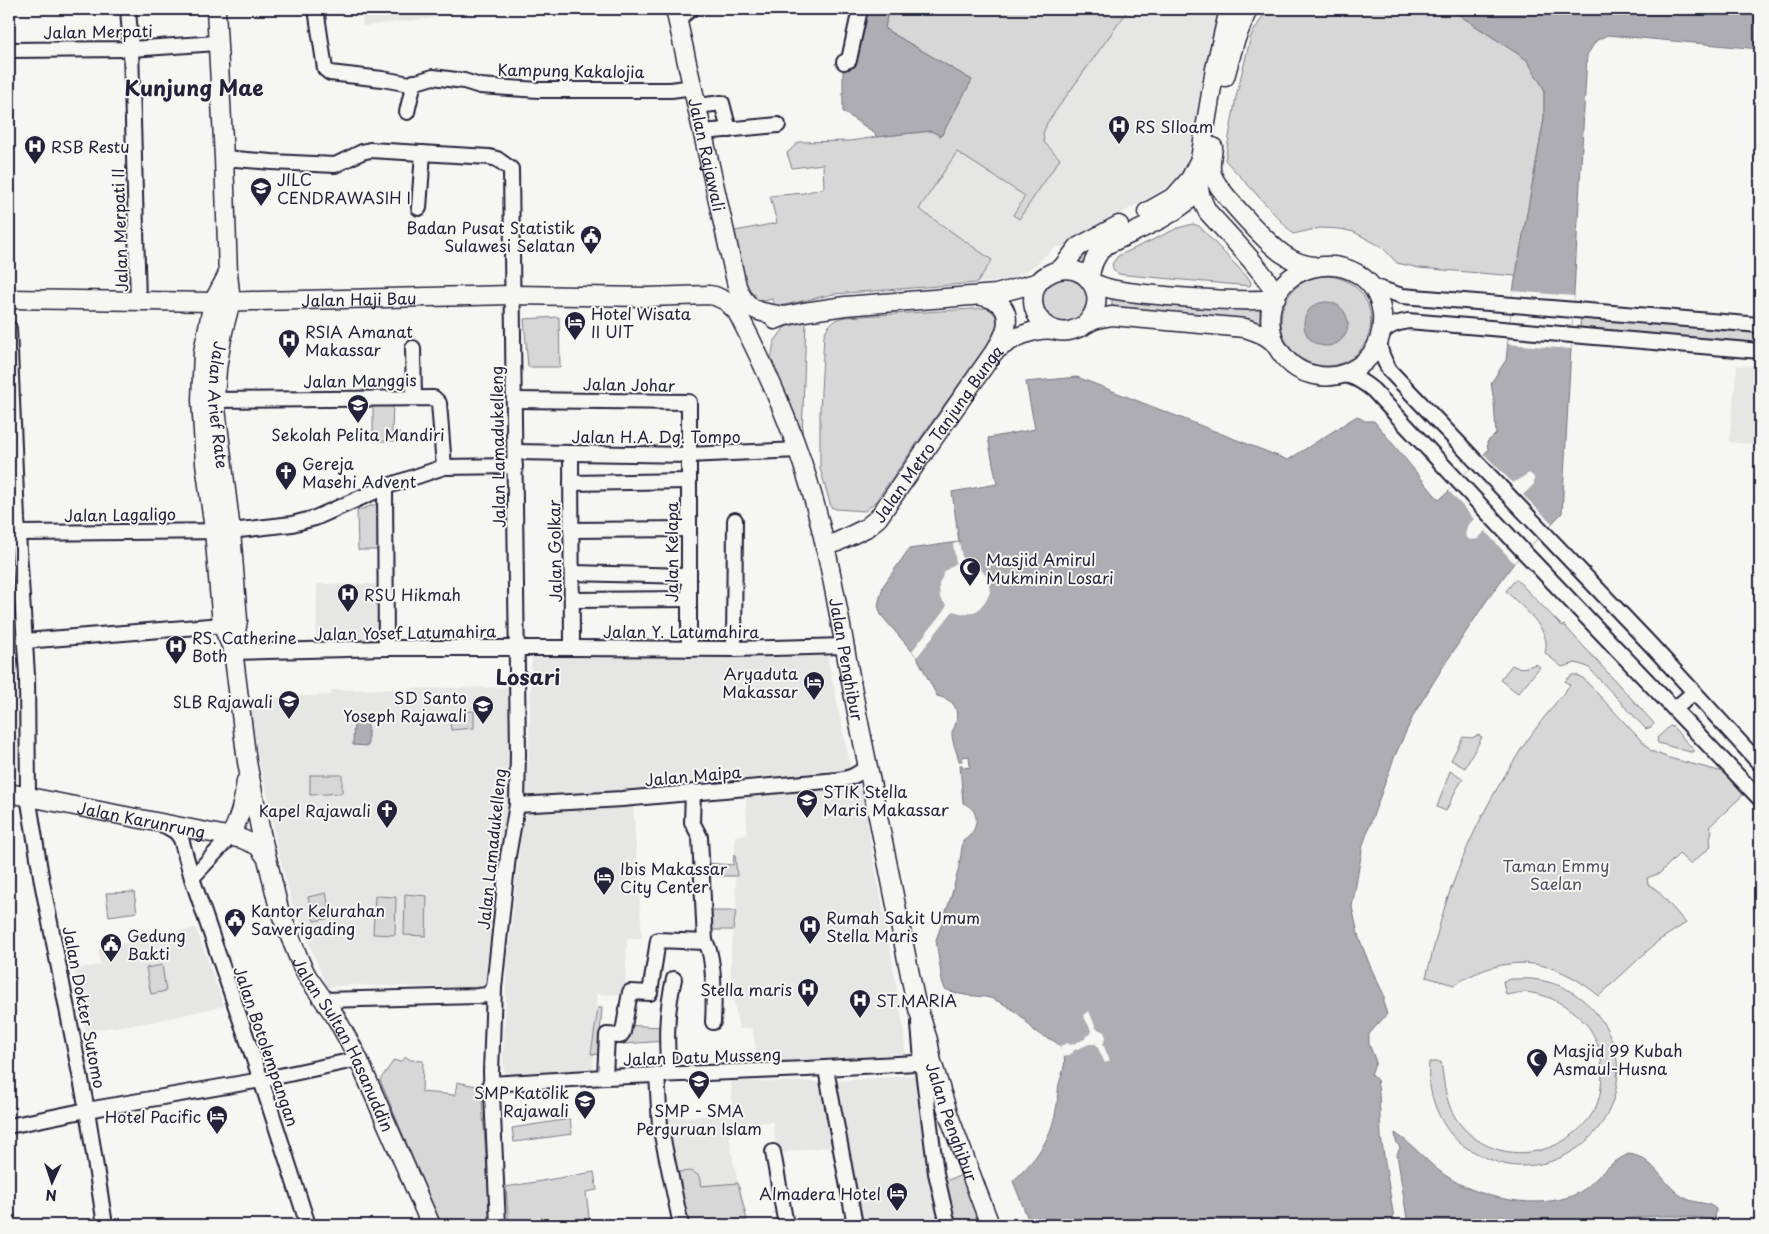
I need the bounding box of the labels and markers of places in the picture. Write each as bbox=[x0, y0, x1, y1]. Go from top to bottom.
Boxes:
hospital icon: RS SIloam bbox=[1107, 114, 1131, 145]
place label: RS SIloam bbox=[1135, 114, 1213, 138]
hospital icon: RSB Restu bbox=[23, 134, 47, 165]
place label: RSB Restu bbox=[51, 134, 129, 158]
place label: JILC CENDRAWASIH I bbox=[277, 167, 411, 209]
school or university icon: JILC CENDRAWASIH I bbox=[249, 176, 273, 207]
place label: Badan Pusat Statistik Sulawesi Selatan bbox=[406, 215, 575, 257]
public building icon: Badan Pusat Statistik Sulawesi Selatan bbox=[579, 224, 603, 255]
place label: Hotel Wisata II UIT bbox=[591, 301, 691, 343]
hotel icon: Hotel Wisata II UIT bbox=[563, 310, 587, 341]
place label: RSIA Amanat Makassar bbox=[305, 319, 413, 361]
hospital icon: RSIA Amanat Makassar bbox=[277, 328, 301, 359]
school or university icon: Sekolah Pelita Mandiri bbox=[346, 393, 370, 424]
place label: Sekolah Pelita Mandiri bbox=[271, 422, 445, 446]
place label: Gereja Masehi Advent bbox=[302, 451, 417, 493]
church icon: Gereja Masehi Advent bbox=[274, 460, 298, 491]
place label: Masjid Amirul Mukminin Losari bbox=[986, 547, 1114, 589]
mosque icon: Masjid Amirul Mukminin Losari bbox=[958, 556, 982, 587]
hospital icon: RSU Hikmah bbox=[336, 582, 360, 613]
place label: RSU Hikmah bbox=[364, 582, 461, 606]
place label: RS. Catherine Both bbox=[192, 625, 297, 667]
hospital icon: RS. Catherine Both bbox=[164, 634, 188, 665]
place label: Aryaduta Makassar bbox=[722, 661, 799, 703]
hotel icon: Aryaduta Makassar bbox=[802, 670, 826, 701]
place label: SD Santo Yoseph Rajawali bbox=[343, 685, 467, 727]
place label: SLB Rajawali bbox=[173, 689, 273, 713]
school or university icon: SLB Rajawali bbox=[277, 689, 301, 720]
school or university icon: SD Santo Yoseph Rajawali bbox=[471, 694, 495, 725]
place label: STIK Stella Maris Makassar bbox=[823, 779, 949, 821]
school or university icon: STIK Stella Maris Makassar bbox=[795, 788, 819, 819]
place label: Kapel Rajawali bbox=[259, 798, 371, 822]
church icon: Kapel Rajawali bbox=[375, 798, 399, 829]
place label: Ibis Makassar City Center bbox=[620, 856, 728, 898]
hotel icon: Ibis Makassar City Center bbox=[592, 865, 616, 896]
place label: Kantor Kelurahan Sawerigading bbox=[251, 898, 385, 940]
place label: Rumah Sakit Umum Stella Maris bbox=[826, 905, 980, 947]
public building icon: Kantor Kelurahan Sawerigading bbox=[223, 907, 247, 938]
hospital icon: Rumah Sakit Umum Stella Maris bbox=[798, 914, 822, 945]
place label: Gedung Bakti bbox=[127, 923, 186, 965]
public building icon: Gedung Bakti bbox=[99, 932, 123, 963]
place label: Stella maris bbox=[700, 977, 792, 1001]
hospital icon: Stella maris bbox=[796, 977, 820, 1008]
hospital icon: ST.MARIA bbox=[848, 988, 872, 1019]
place label: ST.MARIA bbox=[876, 988, 957, 1012]
place label: Masjid 99 Kubah Asmaul-Husna bbox=[1553, 1038, 1683, 1080]
mosque icon: Masjid 99 Kubah Asmaul-Husna bbox=[1525, 1047, 1549, 1078]
school or university icon: SMP - SMA Perguruan Islam bbox=[687, 1069, 711, 1100]
place label: SMP Katolik Rajawali bbox=[474, 1080, 569, 1122]
school or university icon: SMP Katolik Rajawali bbox=[573, 1089, 597, 1120]
place label: SMP - SMA Perguruan Islam bbox=[636, 1098, 762, 1140]
place label: Hotel Pacific bbox=[105, 1104, 201, 1128]
hotel icon: Hotel Pacific bbox=[205, 1104, 229, 1135]
place label: Almadera Hotel bbox=[759, 1181, 881, 1205]
hotel icon: Almadera Hotel bbox=[885, 1181, 909, 1212]

